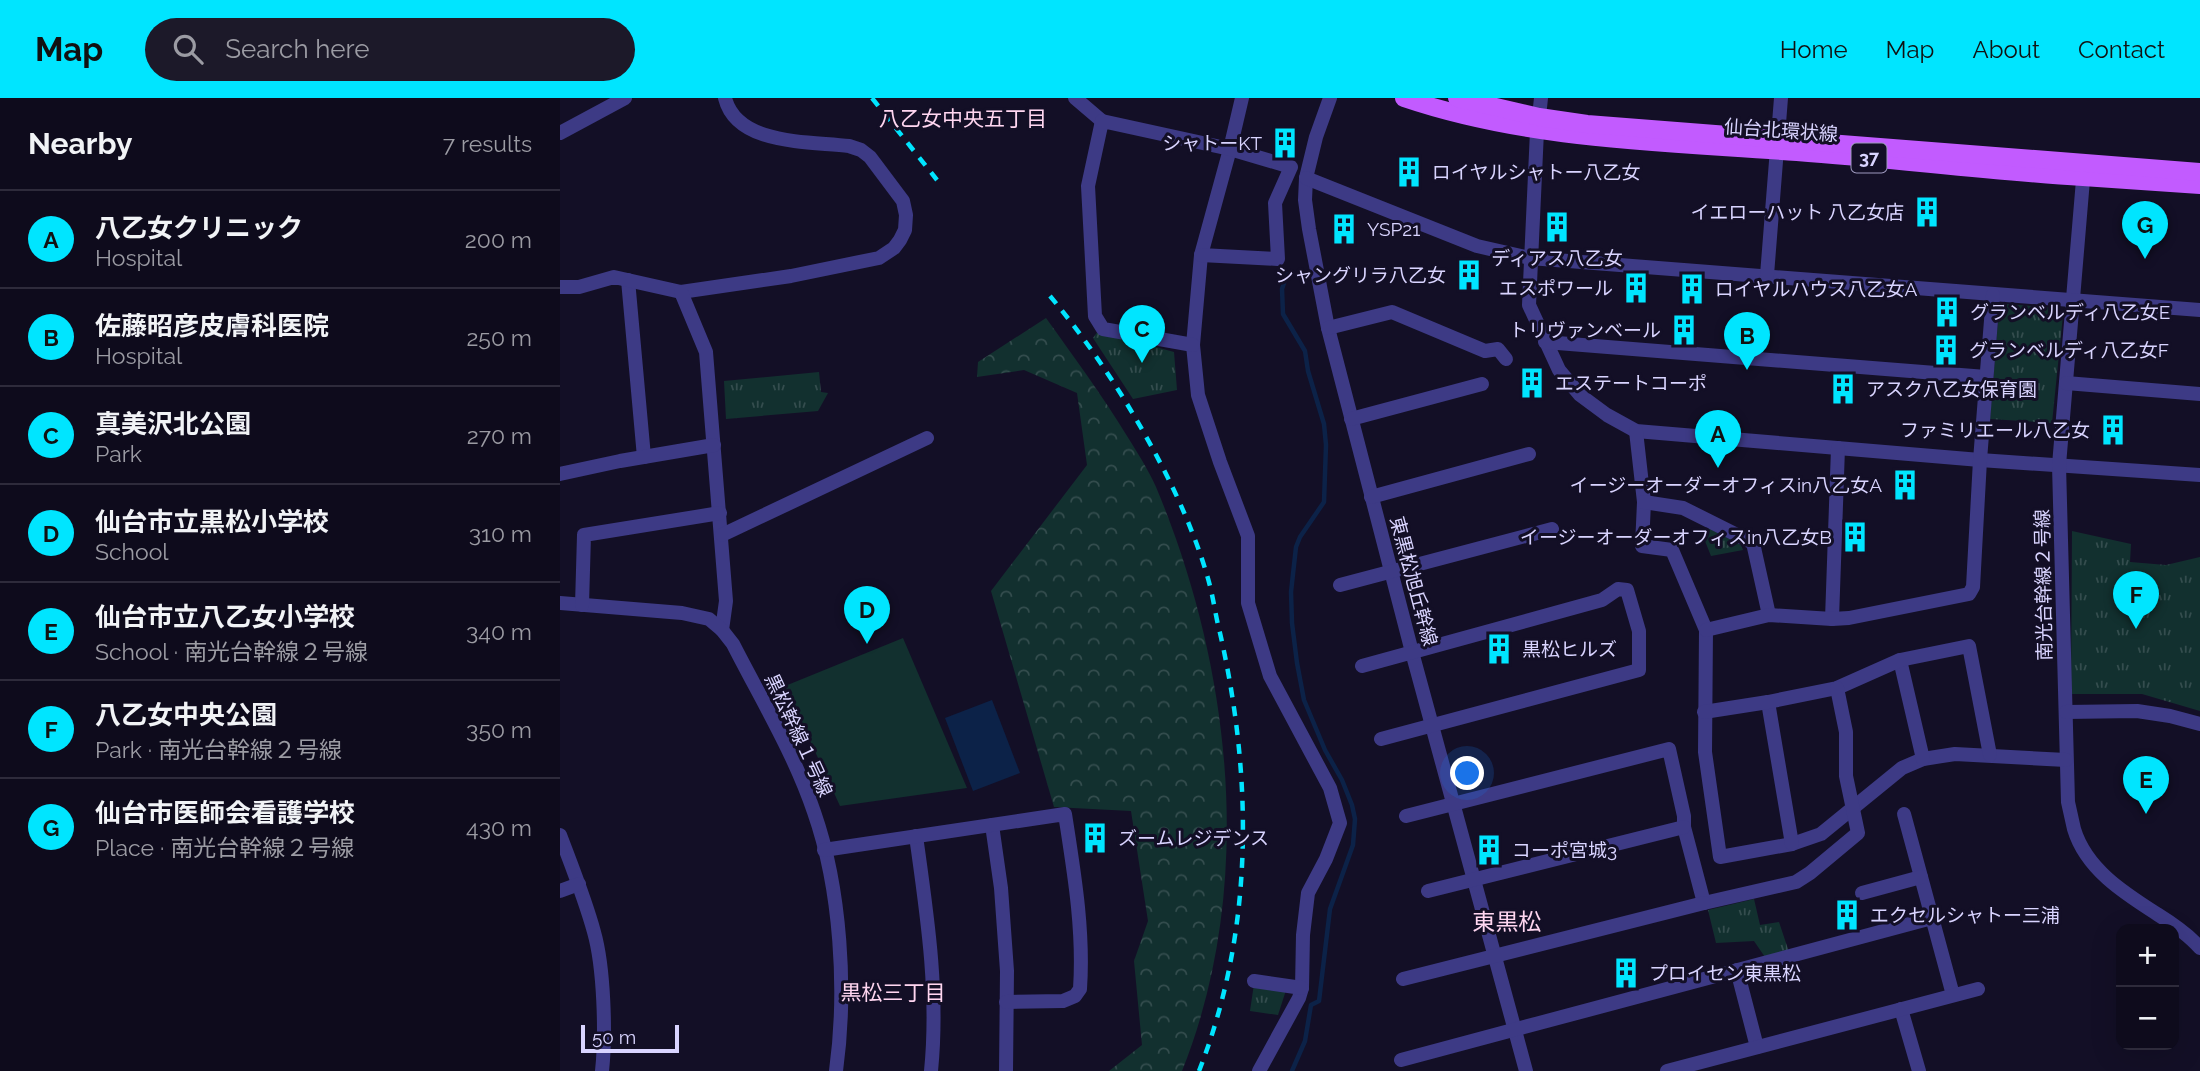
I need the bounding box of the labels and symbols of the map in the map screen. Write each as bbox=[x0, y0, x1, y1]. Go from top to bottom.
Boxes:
district label: 八乙女中央五丁目 bbox=[879, 106, 1047, 131]
street label: 仙台北環状線 bbox=[1723, 115, 1839, 145]
building icon: シャトーKT bbox=[1268, 126, 1302, 160]
place label: シャトーKT bbox=[1162, 132, 1262, 154]
road number: 37 bbox=[1852, 144, 1886, 172]
building icon: ロイヤルシャトー八乙女 bbox=[1392, 155, 1426, 189]
place label: ロイヤルシャトー八乙女 bbox=[1432, 161, 1640, 183]
building icon: イエローハット 八乙女店 bbox=[1910, 195, 1944, 229]
place label: イエローハット 八乙女店 bbox=[1691, 201, 1904, 223]
pin: G bbox=[2122, 201, 2168, 259]
building icon: ディアス八乙女 bbox=[1540, 210, 1574, 244]
building icon: YSP21 bbox=[1327, 212, 1361, 246]
place label: YSP21 bbox=[1367, 218, 1420, 240]
place label: ディアス八乙女 bbox=[1491, 247, 1623, 269]
building icon: シャングリラ八乙女 bbox=[1452, 258, 1486, 292]
place label: シャングリラ八乙女 bbox=[1275, 264, 1446, 286]
building icon: エスポワール bbox=[1619, 271, 1653, 305]
building icon: ロイヤルハウス八乙女A bbox=[1675, 272, 1709, 306]
place label: エスポワール bbox=[1499, 277, 1613, 299]
place label: ロイヤルハウス八乙女A bbox=[1715, 278, 1917, 300]
building icon: グランベルディ八乙女E bbox=[1930, 295, 1964, 329]
place label: グランベルディ八乙女E bbox=[1970, 301, 2170, 323]
pin: C bbox=[1119, 305, 1165, 363]
pin: B bbox=[1724, 312, 1770, 370]
building icon: トリヴァンベール bbox=[1667, 313, 1701, 347]
place label: トリヴァンベール bbox=[1509, 319, 1661, 341]
building icon: グランベルディ八乙女F bbox=[1929, 333, 1963, 367]
place label: グランベルディ八乙女F bbox=[1969, 339, 2169, 361]
building icon: エステートコーポ bbox=[1515, 366, 1549, 400]
place label: エステートコーポ bbox=[1555, 372, 1707, 394]
building icon: アスク八乙女保育園 bbox=[1826, 372, 1860, 406]
place label: アスク八乙女保育園 bbox=[1866, 378, 2037, 400]
pin: A bbox=[1695, 410, 1741, 468]
building icon: ファミリエール八乙女 bbox=[2096, 413, 2130, 447]
place label: ファミリエール八乙女 bbox=[1900, 419, 2090, 441]
building icon: イージーオーダーオフィスin八乙女A bbox=[1888, 468, 1922, 502]
place label: イージーオーダーオフィスin八乙女A bbox=[1570, 474, 1882, 496]
street label: 南光台幹線２号線 bbox=[2031, 509, 2055, 661]
street label: 東黒松旭丘幹線 bbox=[1386, 514, 1442, 648]
building icon: イージーオーダーオフィスin八乙女B bbox=[1838, 520, 1872, 554]
place label: イージーオーダーオフィスin八乙女B bbox=[1520, 526, 1832, 548]
pin: F bbox=[2113, 571, 2159, 629]
pin: D bbox=[844, 586, 890, 644]
building icon: 黒松ヒルズ bbox=[1482, 632, 1516, 666]
place label: 黒松ヒルズ bbox=[1522, 638, 1617, 660]
street label: 黒松幹線１号線 bbox=[761, 670, 837, 800]
your location bbox=[1450, 756, 1484, 790]
pin: E bbox=[2123, 756, 2169, 814]
building icon: ズームレジデンス bbox=[1078, 821, 1112, 855]
place label: ズームレジデンス bbox=[1118, 827, 1269, 849]
building icon: コーポ宮城3 bbox=[1472, 833, 1506, 867]
place label: コーポ宮城3 bbox=[1512, 839, 1617, 861]
building icon: エクセルシャトー三浦 bbox=[1830, 898, 1864, 932]
place label: エクセルシャトー三浦 bbox=[1870, 904, 2060, 926]
district label: 東黒松 bbox=[1473, 908, 1542, 935]
building icon: プロイセン東黒松 bbox=[1609, 956, 1643, 990]
place label: プロイセン東黒松 bbox=[1649, 962, 1801, 984]
district label: 黒松三丁目 bbox=[841, 980, 946, 1005]
scale bar bbox=[581, 1022, 679, 1054]

